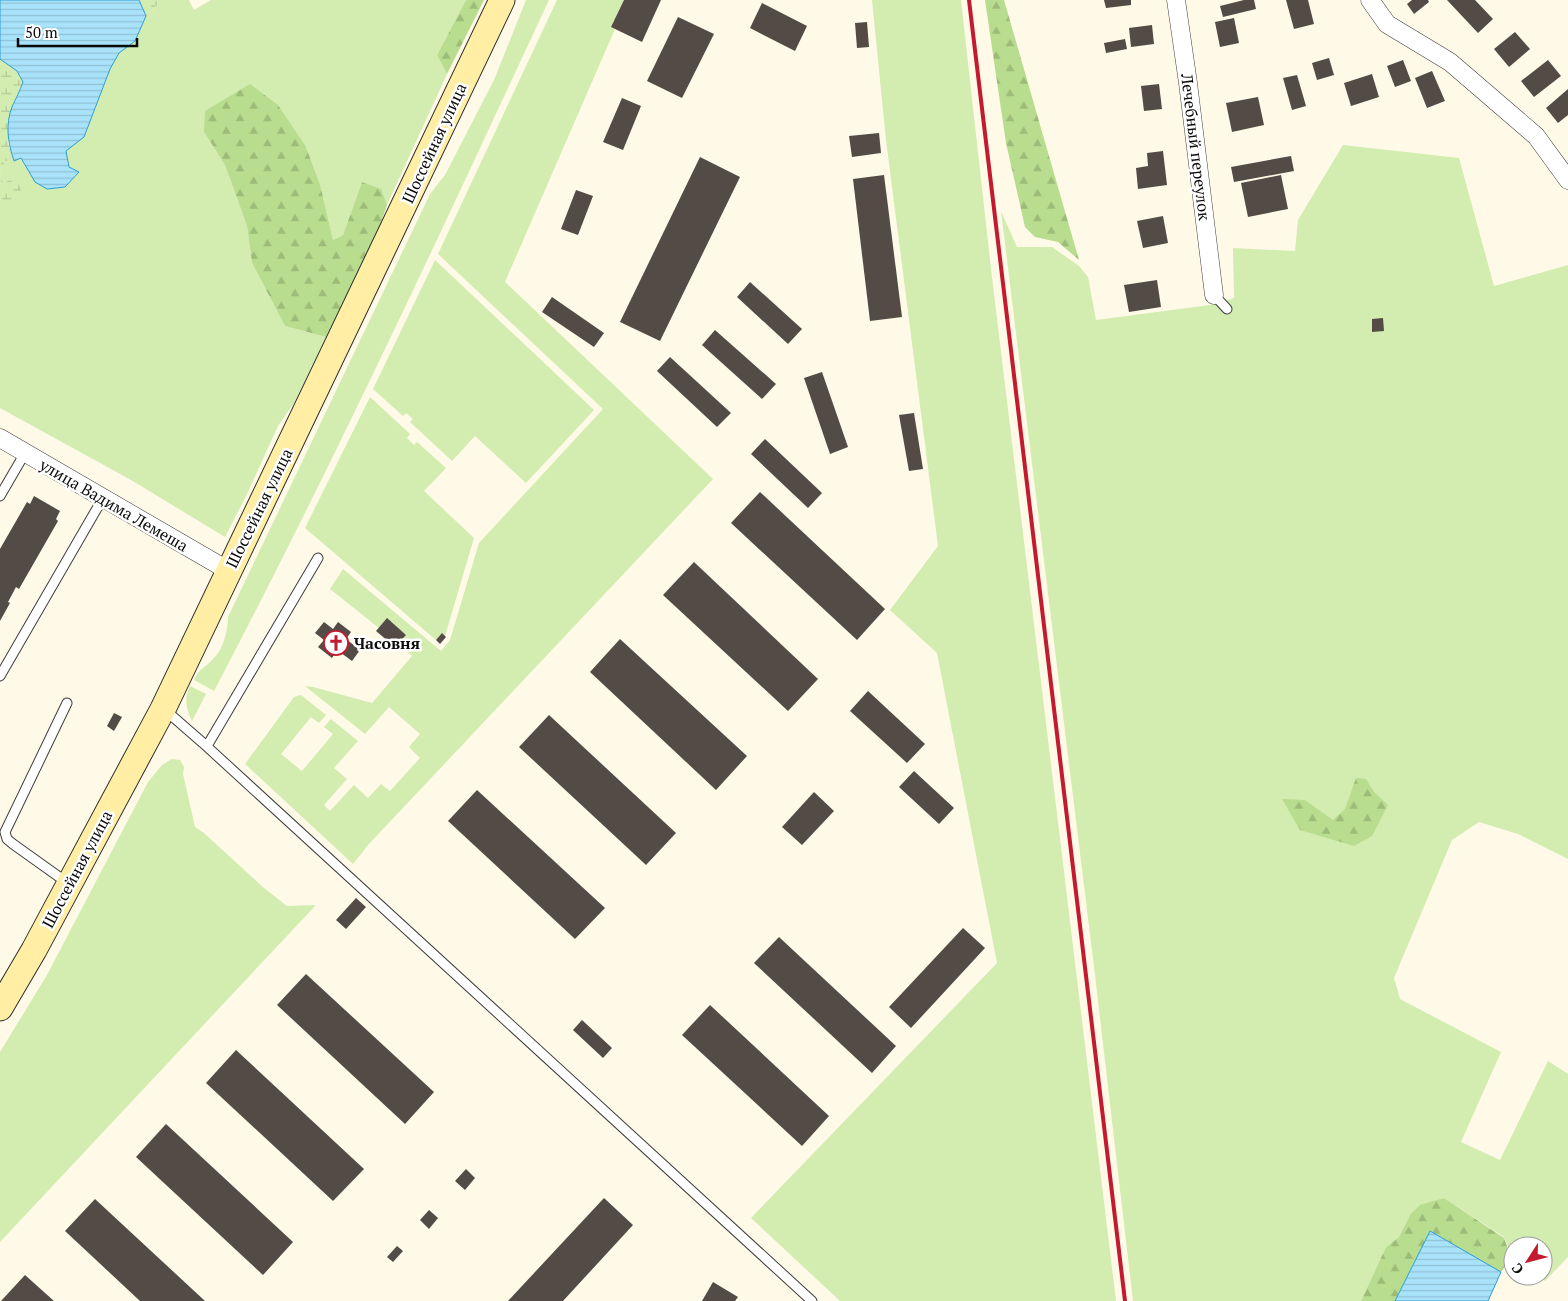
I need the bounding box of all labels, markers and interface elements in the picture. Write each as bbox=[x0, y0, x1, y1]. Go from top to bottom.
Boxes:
scale bar bbox=[18, 15, 136, 47]
text: 50 m bbox=[25, 22, 58, 42]
street label: Лечебный переулок bbox=[1176, 71, 1216, 222]
street label: Шоссейная улица bbox=[397, 79, 471, 207]
street label: Шоссейная улица bbox=[221, 445, 297, 571]
street label: улица Вадима Лемеша bbox=[35, 453, 192, 557]
church icon: Часовня bbox=[323, 630, 349, 656]
place label: Часовня bbox=[354, 632, 420, 654]
street label: Шоссейная улица bbox=[37, 806, 117, 932]
north arrow bbox=[1503, 1236, 1553, 1286]
text: С bbox=[1507, 1260, 1527, 1278]

